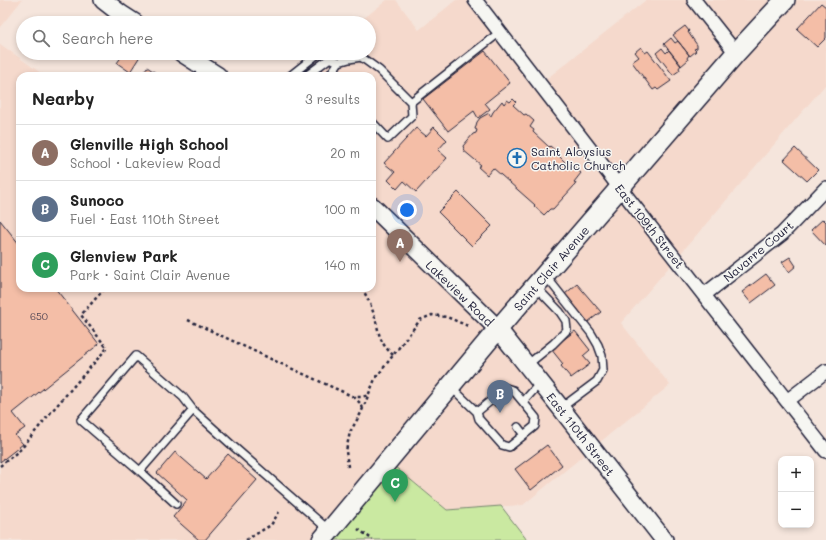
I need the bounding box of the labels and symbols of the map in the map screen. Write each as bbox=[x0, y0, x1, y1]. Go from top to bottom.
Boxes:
place label: Saint Aloysius Catholic Church bbox=[531, 143, 626, 173]
church icon: Saint Aloysius Catholic Church bbox=[506, 147, 528, 169]
street label: East 109th Street bbox=[612, 180, 688, 272]
your location bbox=[397, 200, 417, 220]
street label: Navarre Court bbox=[720, 217, 796, 285]
street label: Saint Clair Avenue bbox=[510, 222, 592, 314]
pin: A bbox=[387, 229, 413, 262]
street label: Lakeview Road bbox=[423, 257, 498, 330]
house number: 650 bbox=[30, 309, 48, 323]
pin: B bbox=[487, 380, 513, 413]
street label: East 110th Street bbox=[543, 389, 619, 479]
pin: C bbox=[382, 469, 408, 502]

